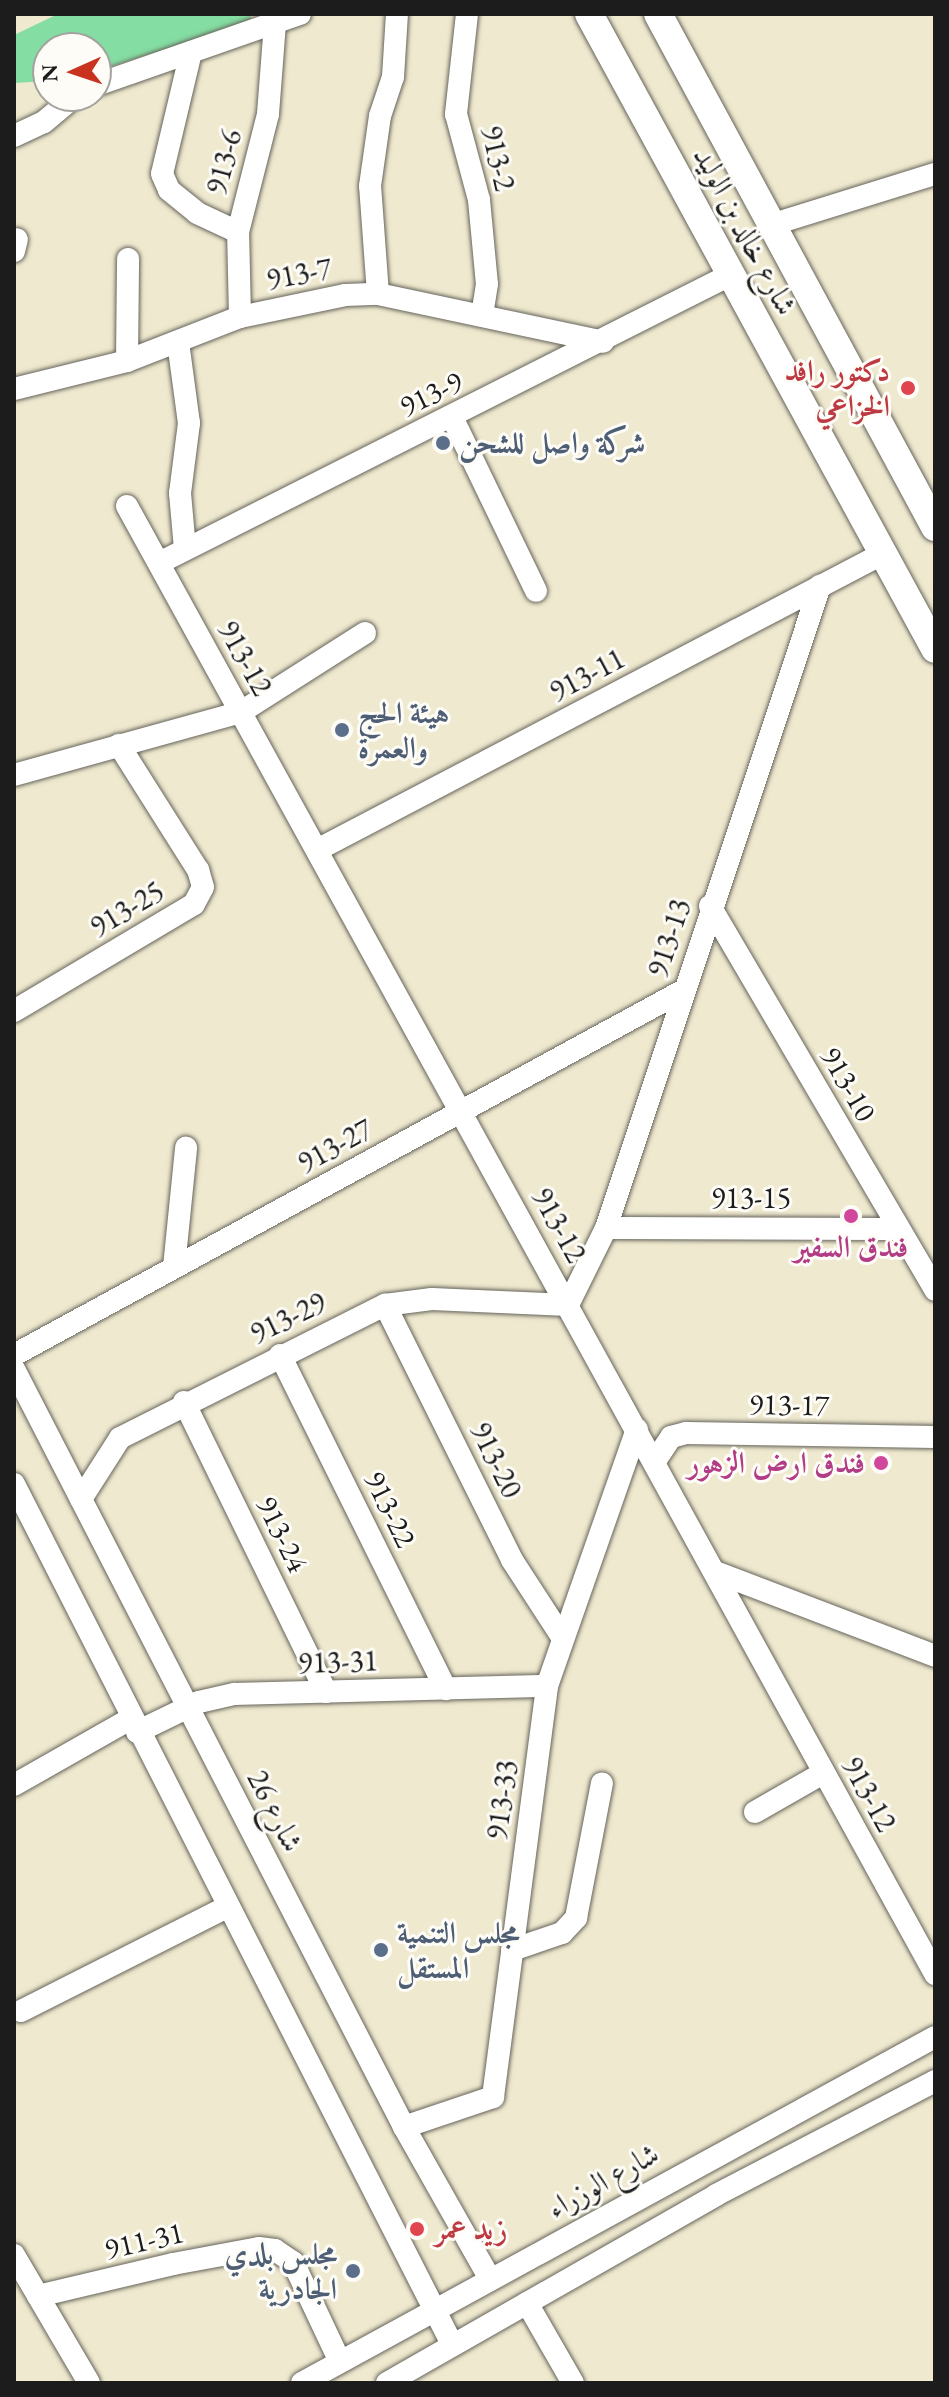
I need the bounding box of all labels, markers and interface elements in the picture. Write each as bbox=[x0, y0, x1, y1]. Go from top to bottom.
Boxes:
north arrow bbox=[32, 32, 112, 112]
text: N bbox=[35, 64, 64, 83]
street label: 913-2 bbox=[473, 122, 523, 194]
street label: 913-6 bbox=[198, 126, 250, 198]
street label: شارع خالد بن الوليد bbox=[686, 141, 804, 321]
street label: 913-7 bbox=[263, 250, 335, 298]
place label: دكتور رافد الخزاعي bbox=[784, 353, 890, 424]
street label: 913-9 bbox=[394, 363, 468, 425]
marker: دكتور رافد الخزاعي bbox=[897, 377, 919, 399]
place label: شركة واصل للشحن bbox=[459, 425, 645, 461]
marker: شركة واصل للشحن bbox=[434, 434, 452, 452]
street label: 913-12 bbox=[210, 614, 280, 702]
street label: 913-11 bbox=[543, 640, 631, 710]
place label: هيئة الحج والعمرة bbox=[358, 695, 449, 766]
marker: هيئة الحج والعمرة bbox=[333, 721, 351, 739]
street label: 913-25 bbox=[83, 873, 171, 945]
street label: 913-13 bbox=[639, 894, 699, 982]
street label: 913-10 bbox=[812, 1040, 884, 1128]
street label: 913-27 bbox=[291, 1111, 379, 1181]
street label: 913-15 bbox=[711, 1180, 791, 1216]
street label: 913-12 bbox=[524, 1181, 594, 1269]
marker: فندق السفير bbox=[842, 1207, 860, 1225]
place label: فندق السفير bbox=[794, 1229, 908, 1265]
street label: 913-29 bbox=[244, 1284, 332, 1352]
street label: 913-17 bbox=[749, 1386, 829, 1424]
street label: 913-20 bbox=[462, 1416, 530, 1504]
place label: فندق ارض الزهور bbox=[687, 1445, 865, 1481]
marker: فندق ارض الزهور bbox=[872, 1454, 890, 1472]
street label: 913-22 bbox=[356, 1465, 424, 1553]
street label: 913-24 bbox=[248, 1490, 316, 1578]
street label: 913-31 bbox=[297, 1643, 379, 1681]
street label: 913-12 bbox=[834, 1750, 904, 1838]
street label: 913-33 bbox=[479, 1758, 525, 1842]
street label: شارع 26 bbox=[239, 1764, 311, 1858]
place label: مجلس التنمية المستقل bbox=[397, 1915, 520, 1986]
marker: مجلس التنمية المستقل bbox=[372, 1941, 390, 1959]
street label: شارع الوزراء bbox=[541, 2136, 665, 2226]
place label: زيد عمر bbox=[435, 2211, 508, 2247]
street label: 911-31 bbox=[101, 2214, 187, 2268]
marker: زيد عمر bbox=[406, 2218, 428, 2240]
place label: مجلس بلدي الجادرية bbox=[225, 2236, 337, 2306]
marker: مجلس بلدي الجادرية bbox=[344, 2262, 362, 2280]

